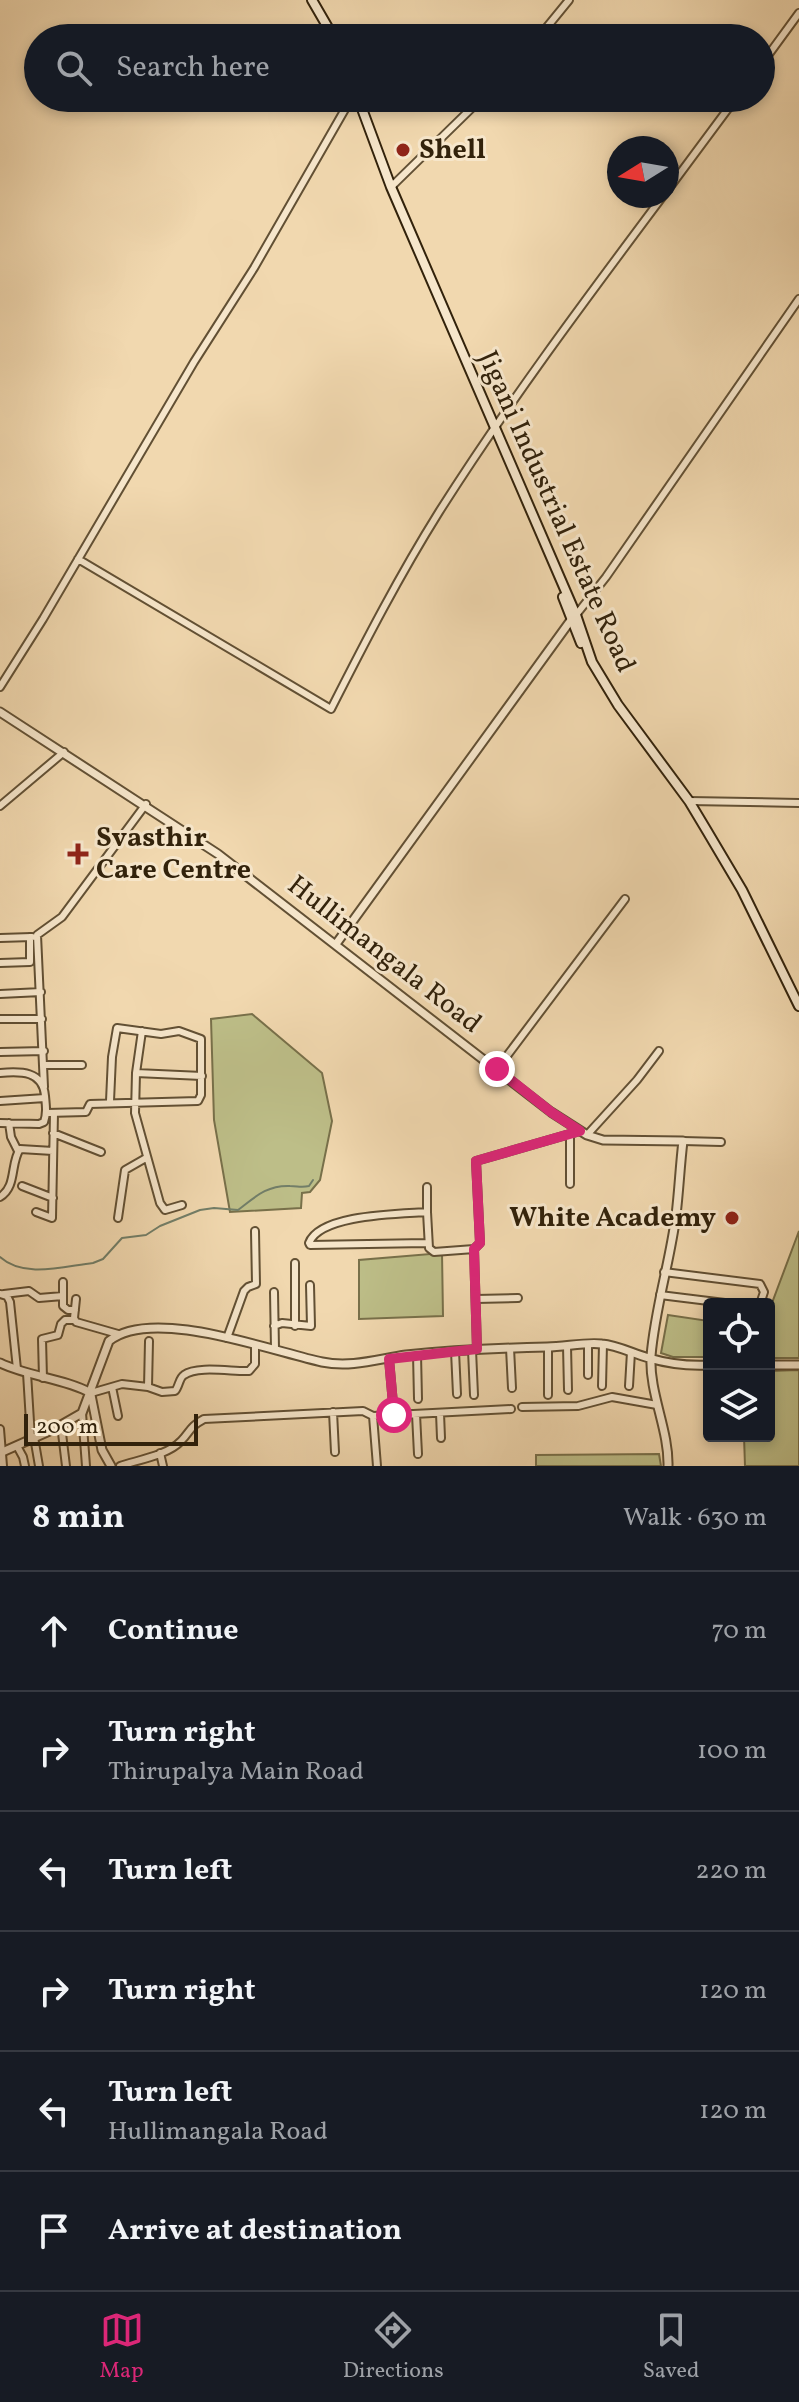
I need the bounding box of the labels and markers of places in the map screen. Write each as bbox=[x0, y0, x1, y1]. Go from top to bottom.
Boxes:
place label: Shell bbox=[419, 131, 486, 170]
marker: Shell bbox=[394, 141, 412, 159]
place label: Svasthir Care Centre bbox=[96, 819, 251, 890]
marker: Svasthir Care Centre bbox=[67, 843, 89, 865]
place label: White Academy bbox=[509, 1199, 716, 1238]
marker: White Academy bbox=[723, 1209, 741, 1227]

